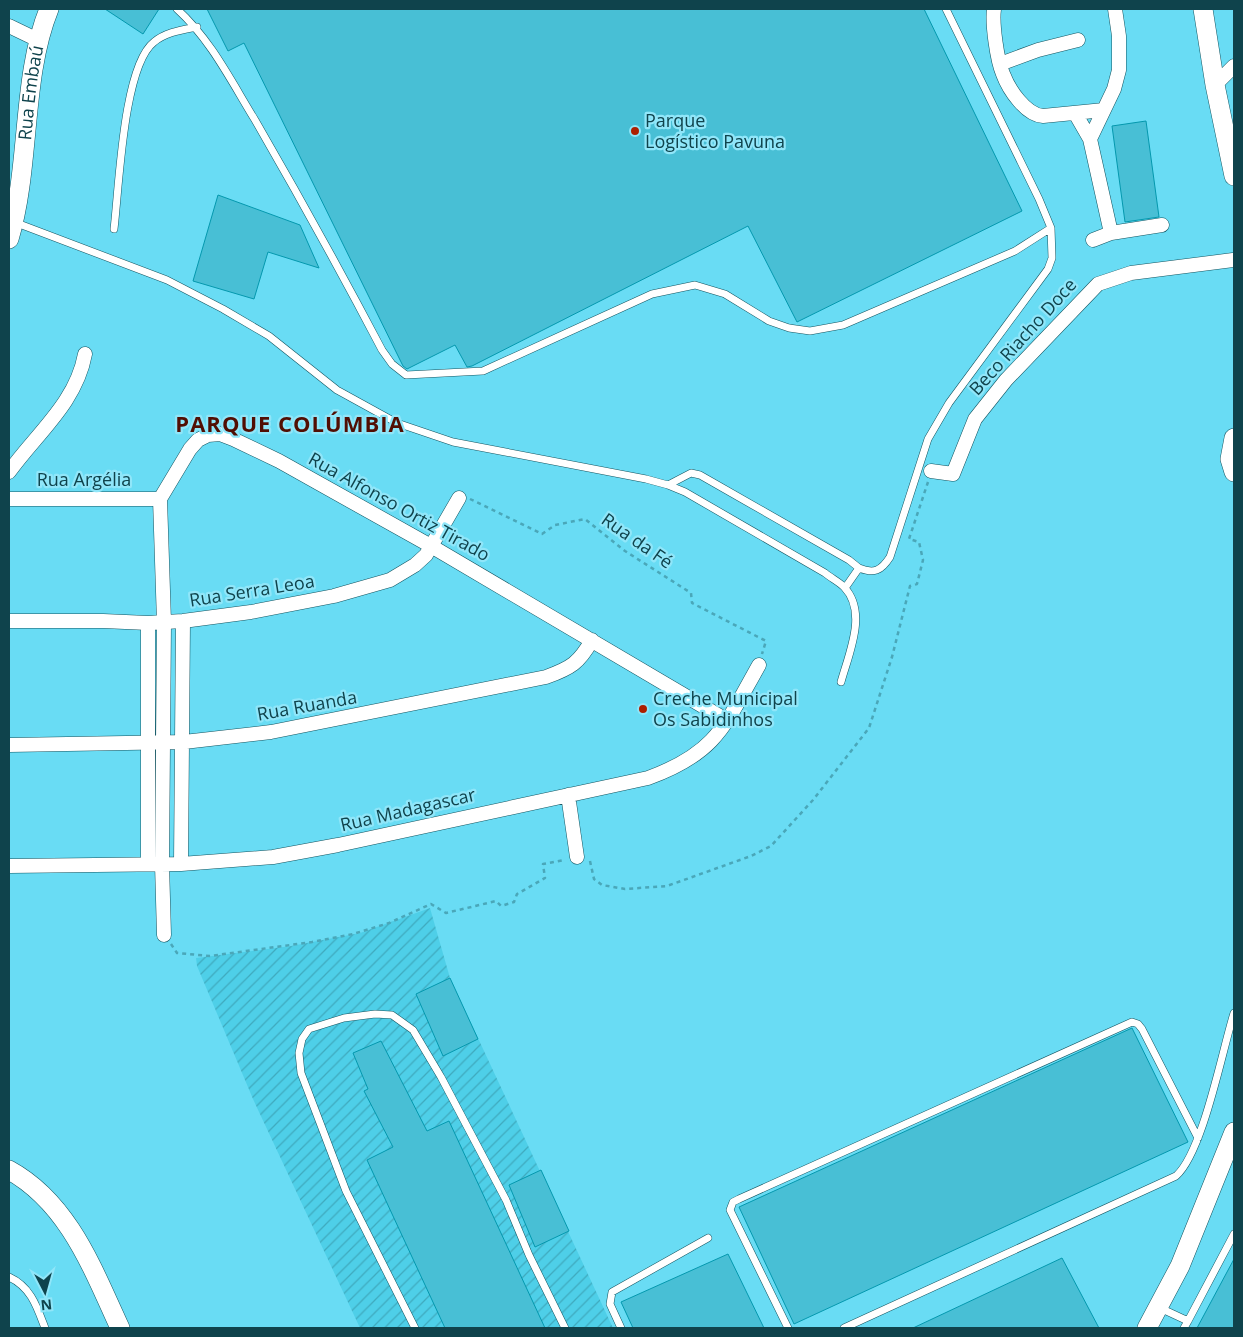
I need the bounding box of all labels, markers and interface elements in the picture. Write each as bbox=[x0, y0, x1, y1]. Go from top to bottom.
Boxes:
street label: Rua Embaú bbox=[12, 43, 48, 141]
place label: Parque Logístico Pavuna bbox=[645, 108, 785, 153]
marker: Parque Logístico Pavuna bbox=[629, 125, 641, 137]
street label: Beco Riacho Doce bbox=[963, 273, 1081, 400]
district label: PARQUE COLÚMBIA bbox=[175, 408, 405, 438]
street label: Rua Alfonso Ortiz Tirado bbox=[305, 446, 494, 566]
street label: Rua Argélia bbox=[37, 467, 131, 491]
street label: Rua da Fé bbox=[597, 507, 678, 574]
street label: Rua Serra Leoa bbox=[187, 568, 316, 612]
street label: Rua Ruanda bbox=[255, 684, 359, 726]
place label: Creche Municipal Os Sabidinhos bbox=[653, 686, 798, 731]
marker: Creche Municipal Os Sabidinhos bbox=[637, 703, 649, 715]
street label: Rua Madagascar bbox=[338, 782, 479, 836]
north arrow bbox=[20, 1267, 70, 1317]
text: N bbox=[40, 1295, 53, 1315]

